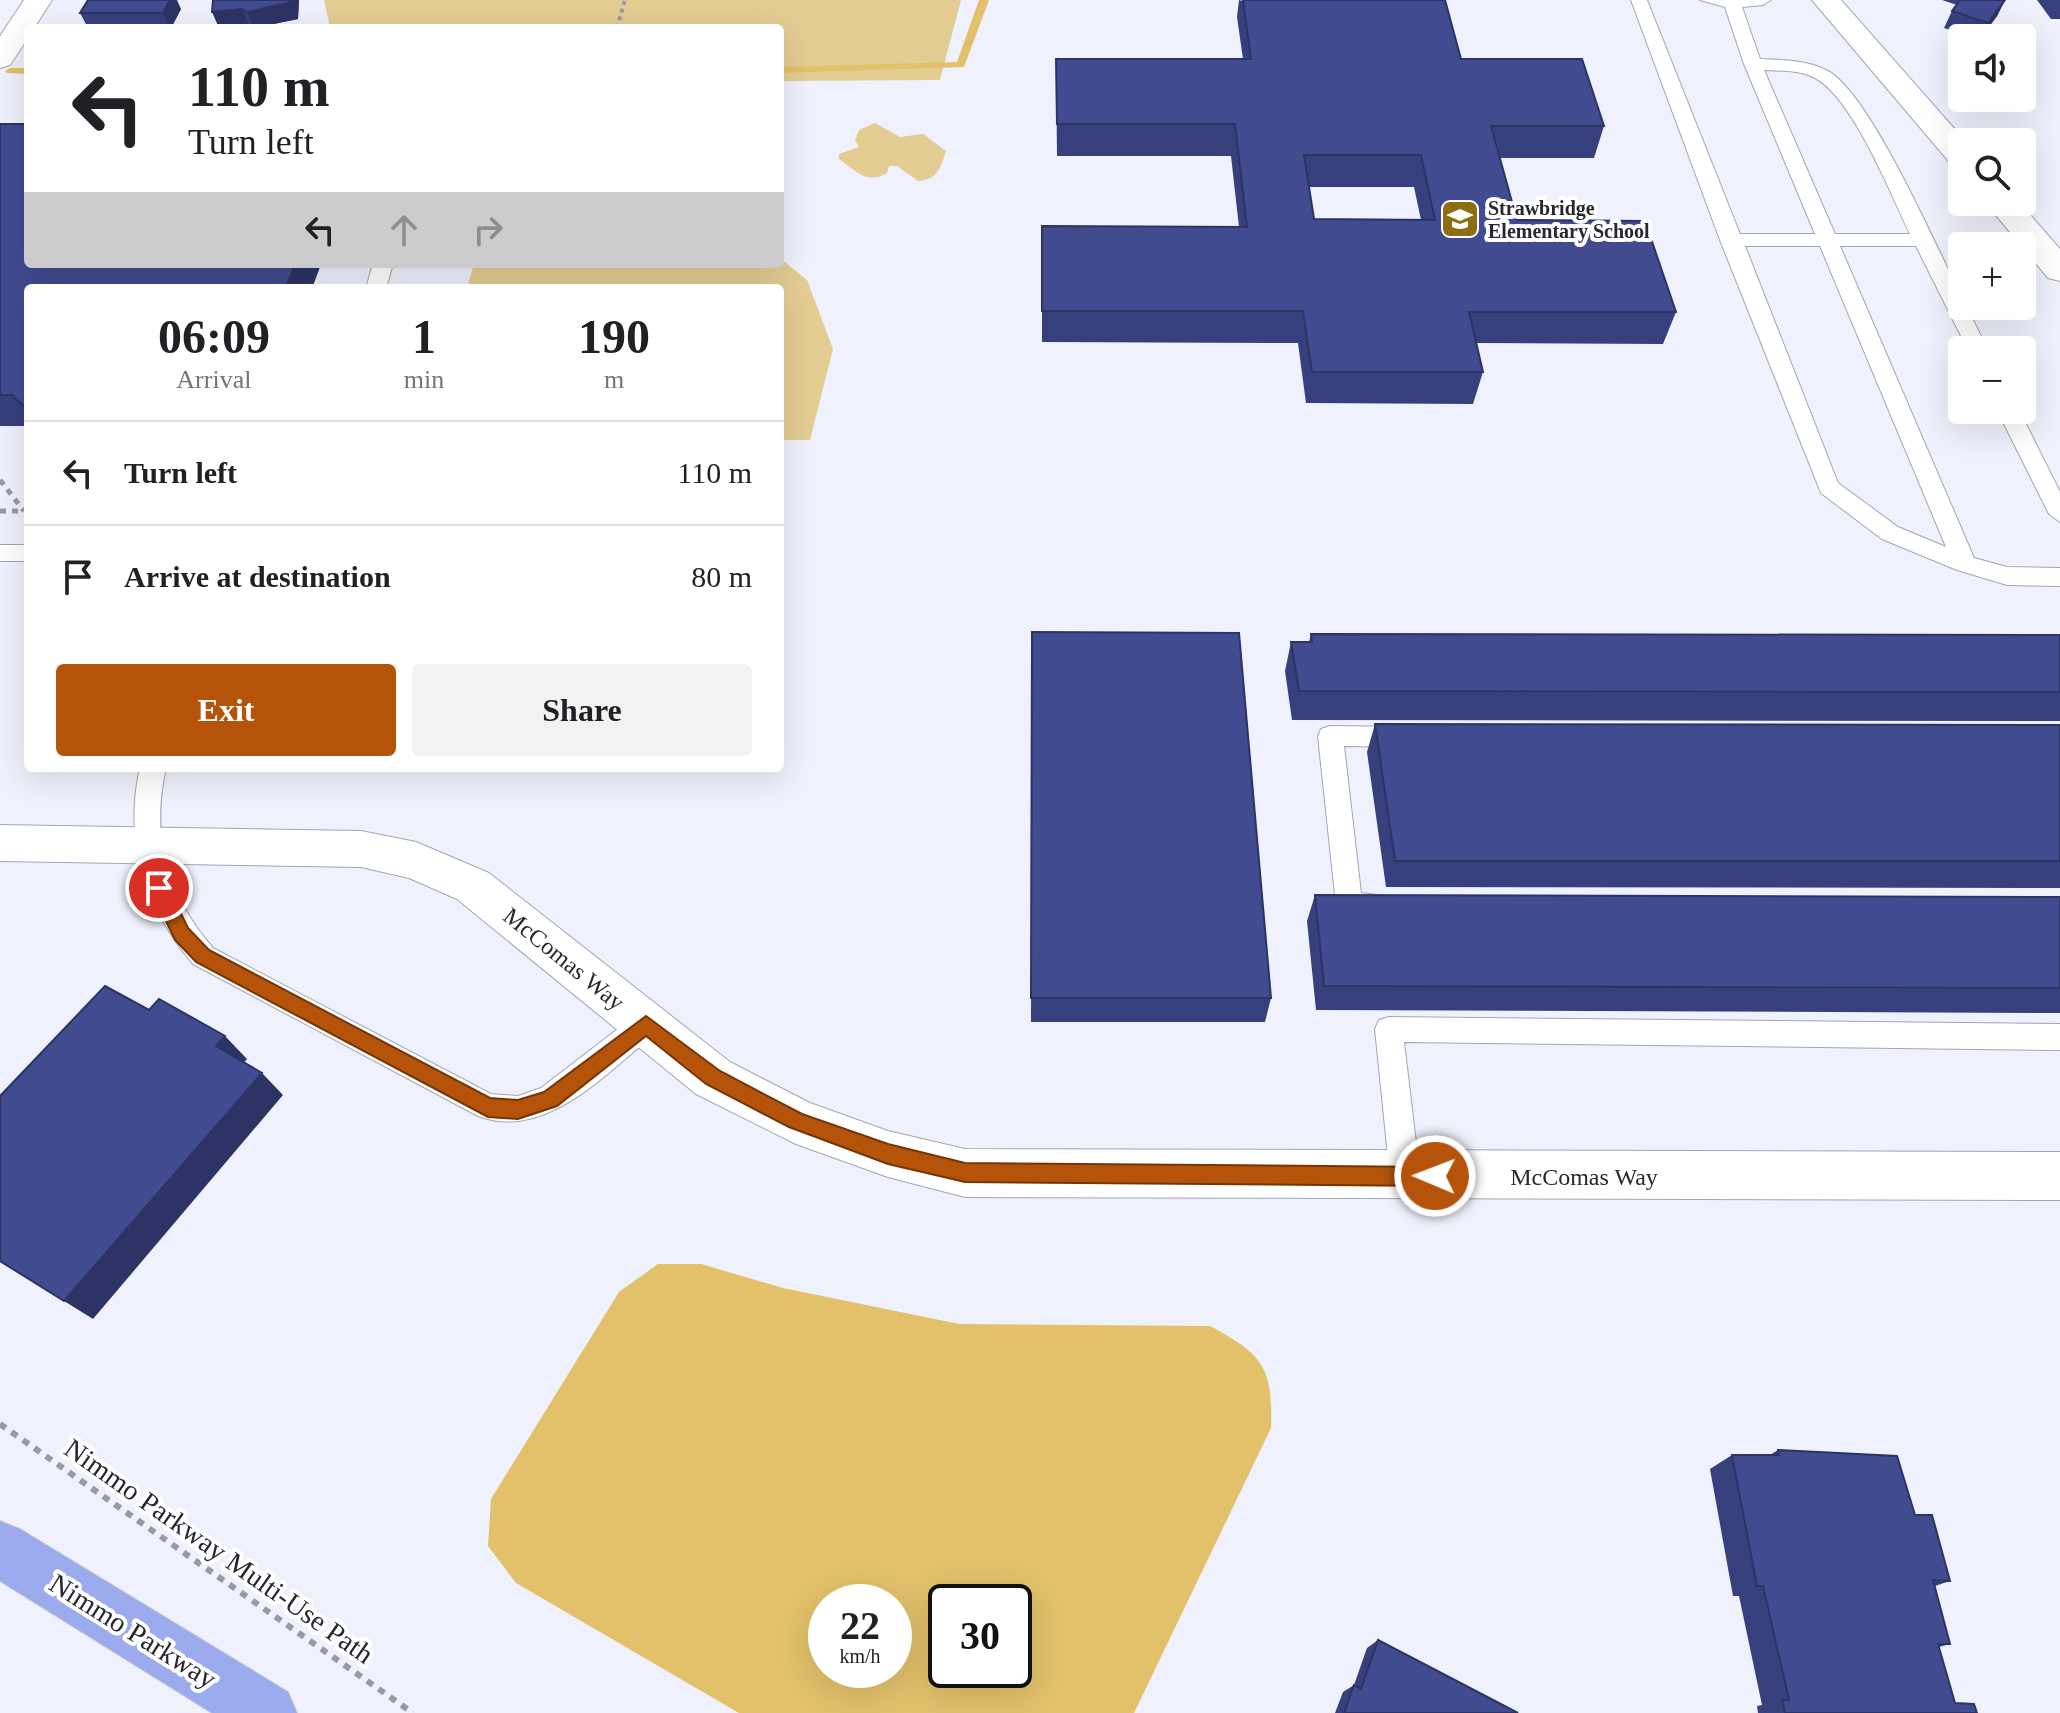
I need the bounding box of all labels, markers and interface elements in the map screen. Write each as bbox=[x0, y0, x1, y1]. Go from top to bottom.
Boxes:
map controls bbox=[1948, 24, 2036, 424]
button: sound bbox=[1948, 24, 2036, 112]
icon: left bbox=[56, 56, 160, 160]
text: 110 m bbox=[188, 56, 330, 118]
text: Turn left bbox=[188, 122, 314, 162]
button: search bbox=[1948, 128, 2036, 216]
place label: Strawbridge Elementary School bbox=[1488, 197, 1650, 243]
school or university icon: Strawbridge Elementary School bbox=[1439, 198, 1481, 240]
icon: left bbox=[298, 208, 342, 252]
icon: ahead bbox=[382, 208, 426, 252]
icon: right bbox=[466, 208, 510, 252]
button: + bbox=[1948, 232, 2036, 320]
text: 06:09 bbox=[158, 310, 270, 363]
text: 1 bbox=[412, 310, 436, 363]
text: 190 bbox=[578, 310, 650, 363]
button: − bbox=[1948, 336, 2036, 424]
text: Arrival bbox=[176, 365, 251, 394]
text: min bbox=[404, 365, 444, 394]
text: m bbox=[604, 365, 624, 394]
icon: left bbox=[56, 451, 100, 495]
text: Turn left bbox=[124, 456, 237, 489]
text: 110 m bbox=[677, 456, 752, 489]
icon: arrive bbox=[56, 555, 100, 599]
text: Arrive at destination bbox=[124, 560, 391, 593]
text: 80 m bbox=[691, 560, 752, 593]
button: Exit bbox=[56, 664, 396, 756]
button: Share bbox=[412, 664, 752, 756]
pin bbox=[125, 854, 193, 922]
icon: arrive bbox=[137, 866, 181, 910]
street label: McComas Way bbox=[498, 902, 630, 1016]
position arrow bbox=[1393, 1134, 1477, 1218]
street label: McComas Way bbox=[1510, 1164, 1658, 1190]
street label: Nimmo Parkway Multi-Use Path bbox=[58, 1431, 380, 1671]
street label: Nimmo Parkway bbox=[43, 1566, 223, 1696]
speed limit sign: 30 bbox=[928, 1584, 1032, 1688]
text: 22 bbox=[840, 1603, 880, 1648]
text: km/h bbox=[839, 1645, 881, 1667]

